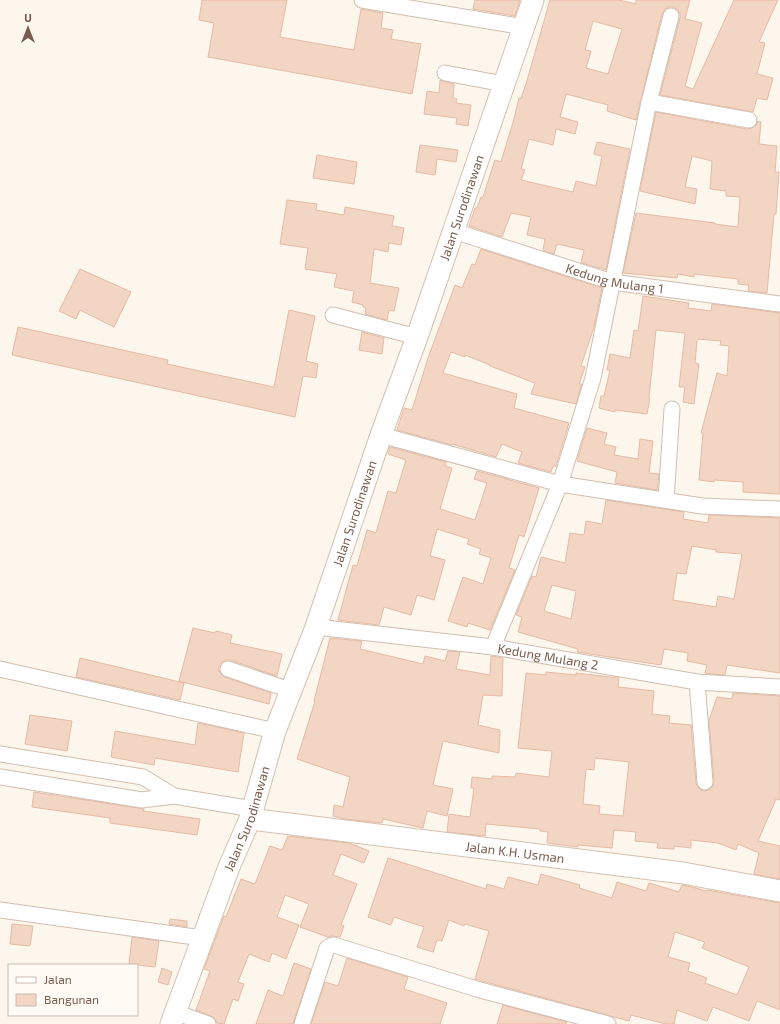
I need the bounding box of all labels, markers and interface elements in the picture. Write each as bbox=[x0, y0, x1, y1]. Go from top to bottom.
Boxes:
north arrow bbox=[8, 8, 48, 48]
text: U bbox=[24, 11, 32, 24]
street label: Jalan Surodinawan bbox=[436, 153, 487, 263]
street label: Kedung Mulang 1 bbox=[564, 260, 665, 297]
street label: Jalan Surodinawan bbox=[329, 458, 380, 568]
street label: Kedung Mulang 2 bbox=[496, 640, 600, 673]
street label: Jalan Surodinawan bbox=[220, 764, 273, 873]
street label: Jalan K.H. Usman bbox=[465, 838, 565, 866]
legend bbox=[8, 964, 138, 1016]
text: Jalan bbox=[44, 972, 72, 986]
text: Bangunan bbox=[44, 992, 99, 1006]

